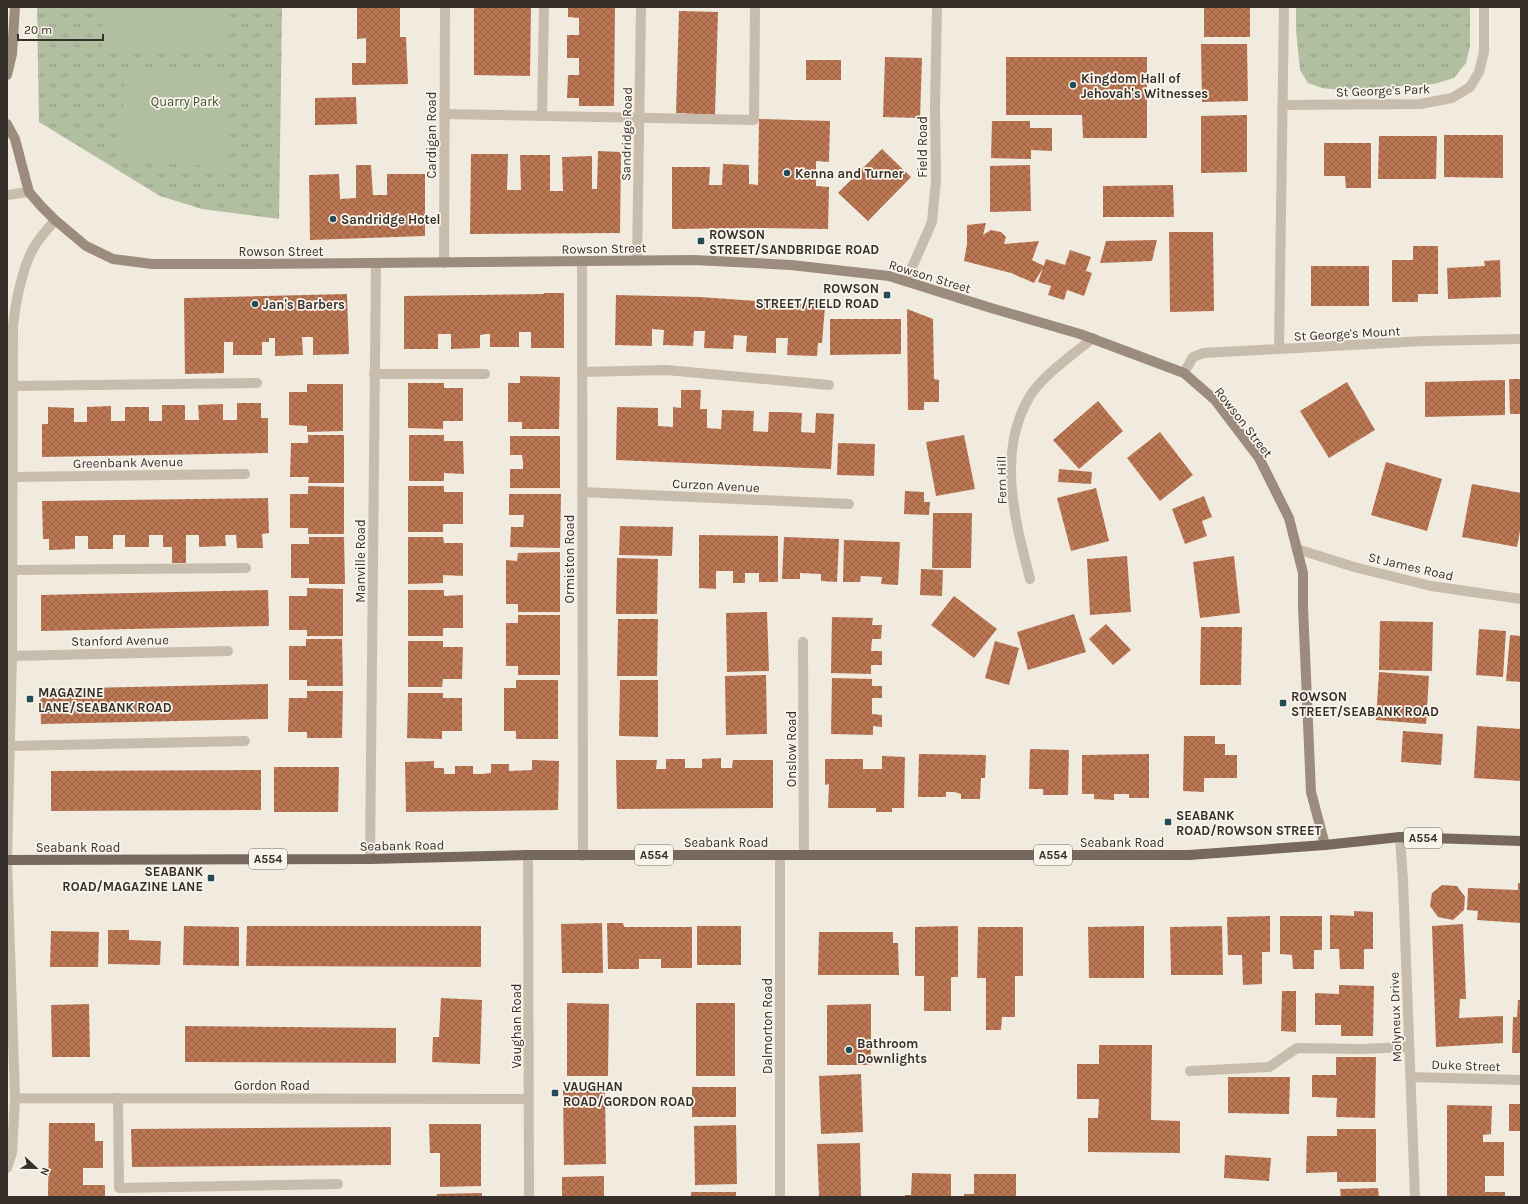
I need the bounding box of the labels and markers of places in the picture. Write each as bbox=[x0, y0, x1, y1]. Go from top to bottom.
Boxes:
place label: Kingdom Hall of Jehovah's Witnesses bbox=[1081, 71, 1208, 101]
marker: Kingdom Hall of Jehovah's Witnesses bbox=[1068, 80, 1078, 90]
place label: Kenna and Turner bbox=[795, 166, 905, 181]
marker: Kenna and Turner bbox=[782, 168, 792, 178]
place label: Sandridge Hotel bbox=[341, 212, 441, 227]
marker: Sandridge Hotel bbox=[328, 214, 338, 224]
place label: ROWSON STREET/SANDBRIDGE ROAD bbox=[709, 227, 879, 257]
marker: ROWSON STREET/SANDBRIDGE ROAD bbox=[696, 236, 706, 246]
place label: ROWSON STREET/FIELD ROAD bbox=[756, 281, 879, 311]
marker: ROWSON STREET/FIELD ROAD bbox=[882, 290, 892, 300]
place label: Jan's Barbers bbox=[263, 297, 345, 312]
marker: Jan's Barbers bbox=[250, 299, 260, 309]
place label: MAGAZINE LANE/SEABANK ROAD bbox=[38, 685, 172, 715]
place label: ROWSON STREET/SEABANK ROAD bbox=[1291, 689, 1439, 719]
marker: MAGAZINE LANE/SEABANK ROAD bbox=[25, 694, 35, 704]
marker: ROWSON STREET/SEABANK ROAD bbox=[1278, 698, 1288, 708]
place label: SEABANK ROAD/ROWSON STREET bbox=[1176, 808, 1322, 838]
marker: SEABANK ROAD/ROWSON STREET bbox=[1163, 817, 1173, 827]
place label: SEABANK ROAD/MAGAZINE LANE bbox=[62, 864, 203, 894]
marker: SEABANK ROAD/MAGAZINE LANE bbox=[206, 873, 216, 883]
place label: Bathroom Downlights bbox=[857, 1036, 927, 1066]
marker: Bathroom Downlights bbox=[844, 1045, 854, 1055]
place label: VAUGHAN ROAD/GORDON ROAD bbox=[563, 1079, 694, 1109]
marker: VAUGHAN ROAD/GORDON ROAD bbox=[550, 1088, 560, 1098]

